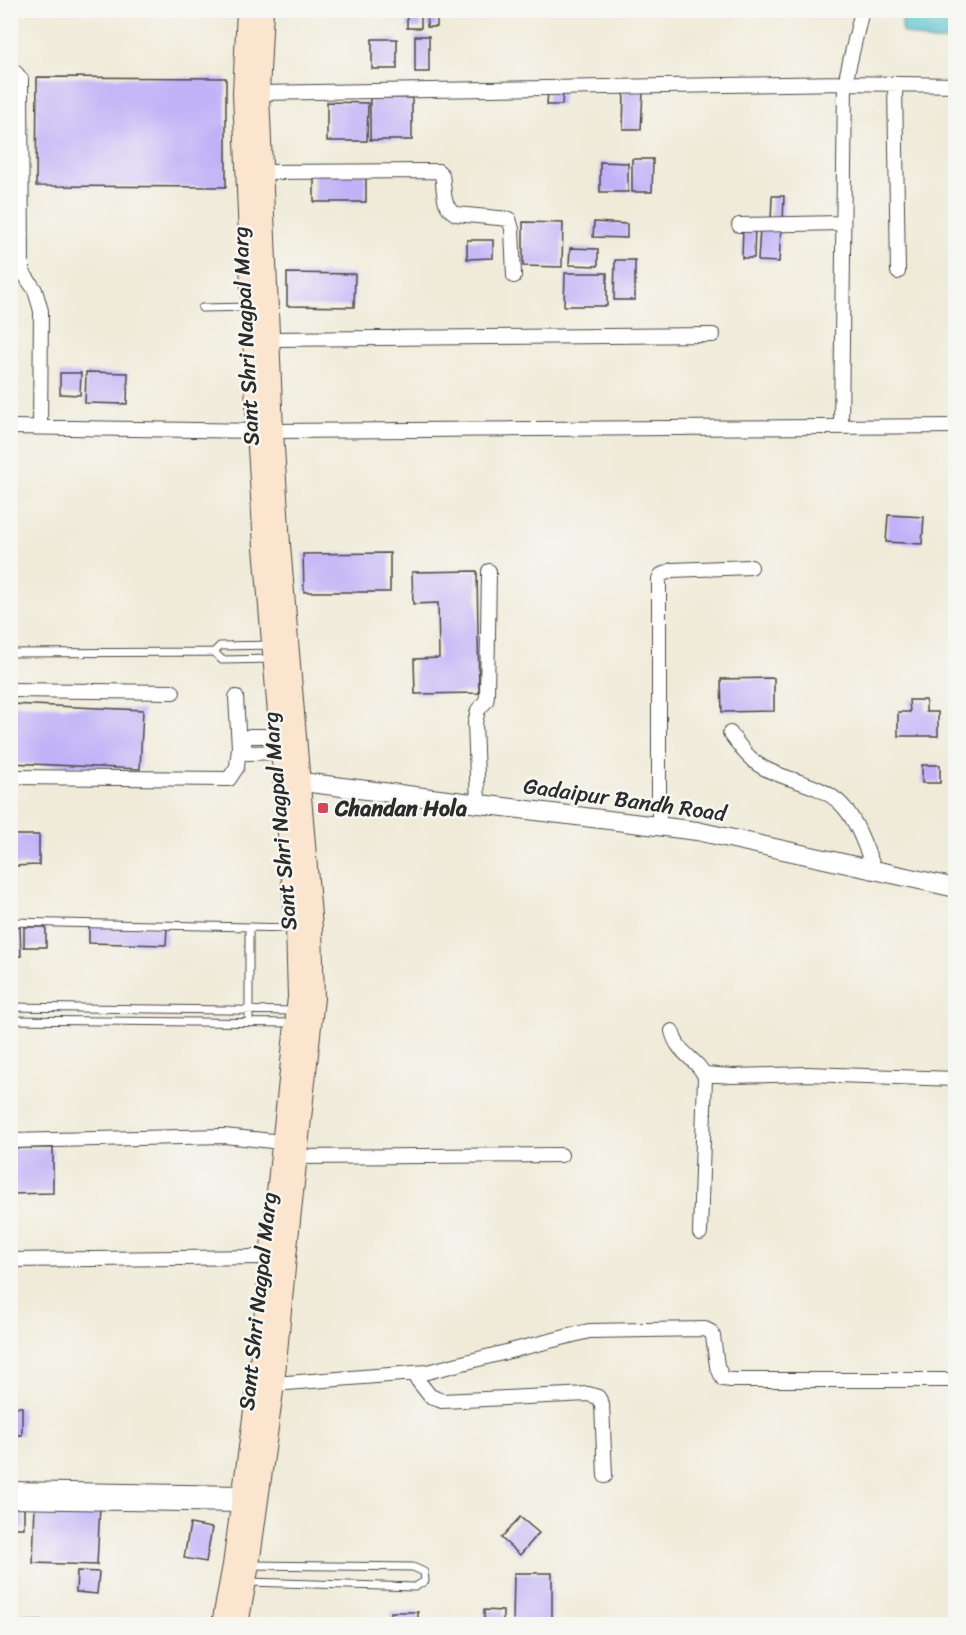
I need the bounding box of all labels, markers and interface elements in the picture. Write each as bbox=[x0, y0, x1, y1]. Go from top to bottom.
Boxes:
street label: Sant Shri Nagpal Marg bbox=[220, 225, 271, 447]
street label: Sant Shri Nagpal Marg bbox=[251, 710, 308, 932]
street label: Gadaipur Bandh Road bbox=[521, 766, 730, 833]
place label: Chandan Hola bbox=[334, 789, 467, 828]
marker: Chandan Hola bbox=[316, 801, 330, 815]
street label: Sant Shri Nagpal Marg bbox=[227, 1190, 288, 1412]

